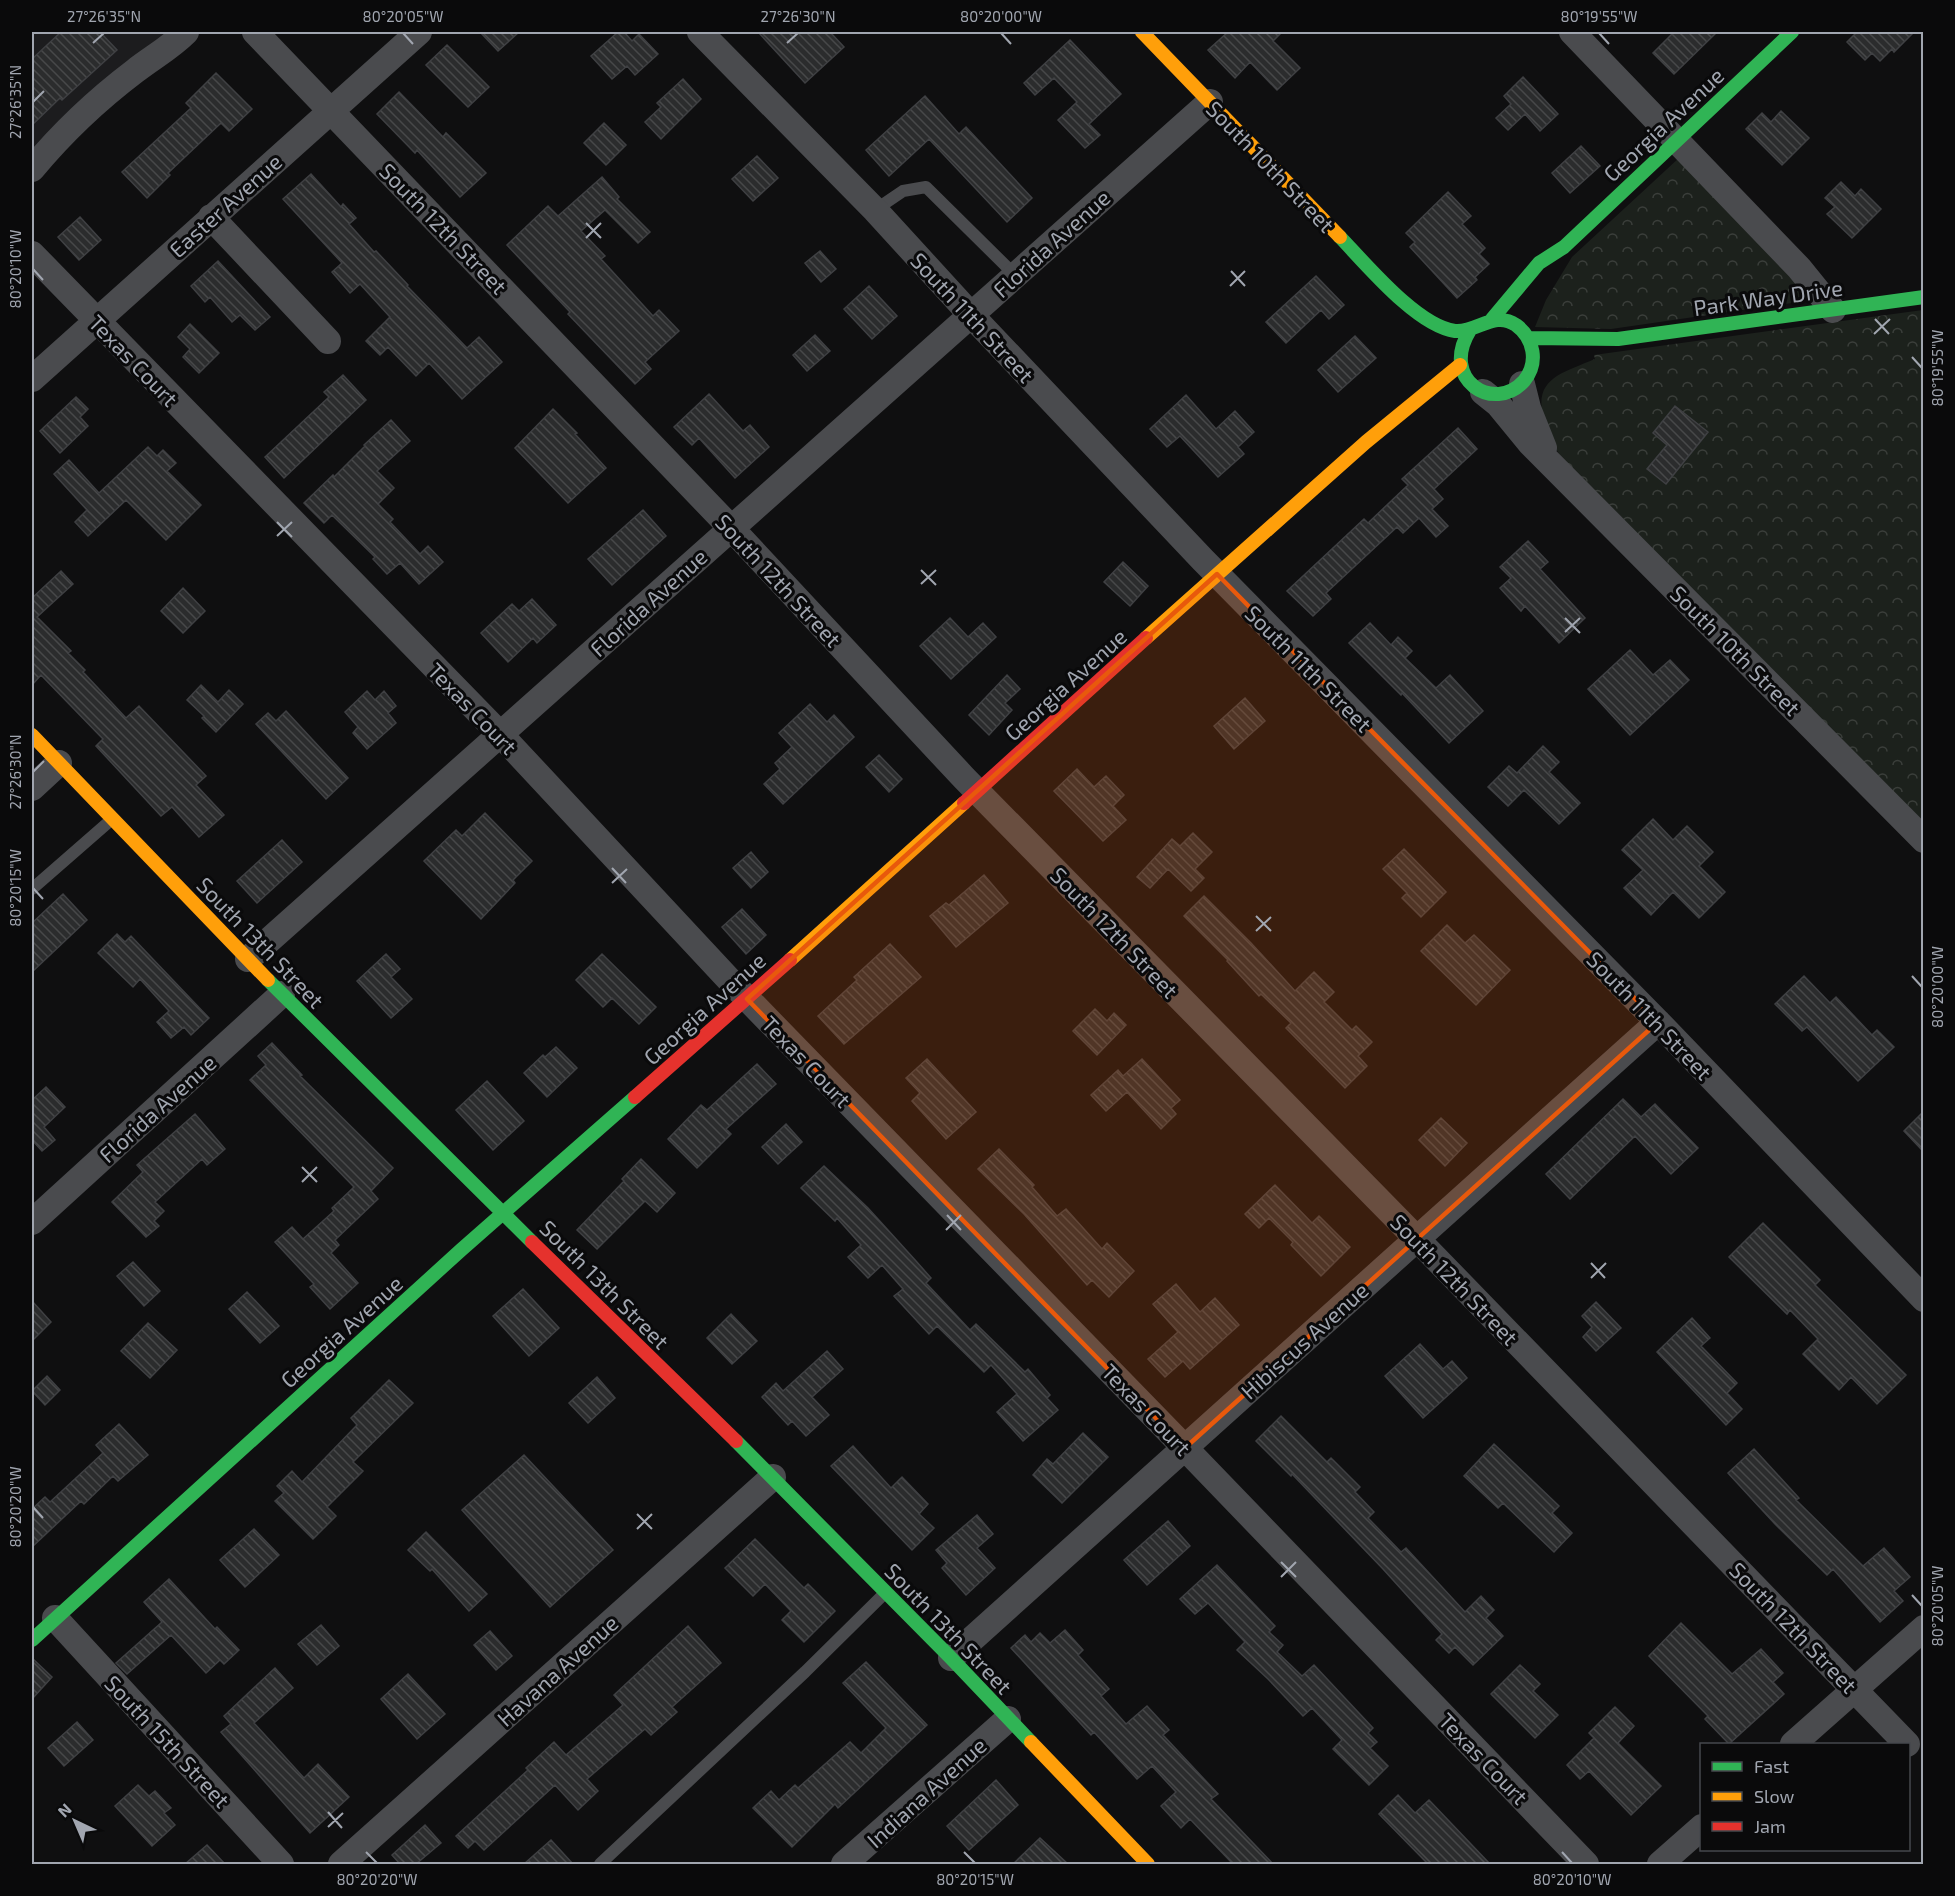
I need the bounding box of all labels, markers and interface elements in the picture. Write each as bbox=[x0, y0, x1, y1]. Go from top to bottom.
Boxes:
text: 27°26'35"N bbox=[67, 7, 141, 25]
text: 80°20'05"W bbox=[363, 7, 443, 25]
text: 27°26'30"N bbox=[761, 7, 835, 25]
text: 80°20'00"W bbox=[960, 7, 1042, 25]
text: 80°19'55"W bbox=[1561, 7, 1637, 25]
street label: Georgia Avenue bbox=[1598, 62, 1728, 186]
text: 27°26'35"N bbox=[6, 65, 24, 139]
street label: South 10th Street bbox=[1202, 95, 1340, 237]
street label: Easter Avenue bbox=[163, 148, 287, 262]
street label: South 12th Street bbox=[375, 157, 513, 299]
street label: Florida Avenue bbox=[987, 184, 1115, 302]
text: 80°20'10"W bbox=[6, 230, 24, 308]
street label: South 11th Street bbox=[906, 247, 1040, 387]
street label: Park Way Drive bbox=[1692, 274, 1844, 320]
street label: Texas Court bbox=[84, 309, 184, 411]
text: 80°19'55"W bbox=[1928, 330, 1946, 406]
street label: South 12th Street bbox=[711, 508, 847, 652]
street label: Florida Avenue bbox=[584, 543, 712, 661]
street label: South 10th Street bbox=[1666, 580, 1806, 720]
street label: South 11th Street bbox=[1240, 599, 1378, 737]
street label: Georgia Avenue bbox=[999, 623, 1131, 745]
street label: Texas Court bbox=[423, 657, 523, 759]
text: 27°26'30"N bbox=[6, 735, 24, 809]
text: 80°20'15"W bbox=[6, 849, 24, 927]
street label: South 12th Street bbox=[1046, 861, 1184, 1003]
street label: South 13th Street bbox=[192, 871, 330, 1013]
street label: South 11th Street bbox=[1582, 945, 1718, 1085]
text: 80°20'00"W bbox=[1928, 946, 1946, 1028]
street label: Georgia Avenue bbox=[638, 947, 770, 1069]
street label: Texas Court bbox=[757, 1010, 857, 1112]
street label: Florida Avenue bbox=[93, 1049, 221, 1167]
street label: South 12th Street bbox=[1386, 1208, 1524, 1350]
street label: South 13th Street bbox=[535, 1214, 675, 1354]
street label: Georgia Avenue bbox=[275, 1270, 407, 1392]
street label: Hibiscus Avenue bbox=[1235, 1276, 1373, 1404]
street label: Texas Court bbox=[1097, 1358, 1197, 1460]
text: 80°20'20"W bbox=[6, 1466, 24, 1548]
street label: South 12th Street bbox=[1725, 1556, 1863, 1698]
street label: South 13th Street bbox=[880, 1557, 1018, 1699]
text: 80°20'05"W bbox=[1928, 1566, 1946, 1646]
street label: Havana Avenue bbox=[491, 1609, 623, 1731]
street label: South 15th Street bbox=[100, 1670, 236, 1812]
street label: Texas Court bbox=[1434, 1707, 1534, 1809]
street label: Indiana Avenue bbox=[861, 1732, 991, 1852]
legend bbox=[1700, 1743, 1910, 1851]
text: Fast bbox=[1754, 1755, 1789, 1777]
text: Slow bbox=[1754, 1785, 1795, 1807]
north arrow bbox=[45, 1791, 105, 1851]
text: N bbox=[53, 1799, 75, 1821]
text: Jam bbox=[1754, 1815, 1786, 1837]
text: 80°20'20"W bbox=[336, 1870, 418, 1888]
text: 80°20'15"W bbox=[936, 1870, 1014, 1888]
text: 80°20'10"W bbox=[1533, 1870, 1611, 1888]

